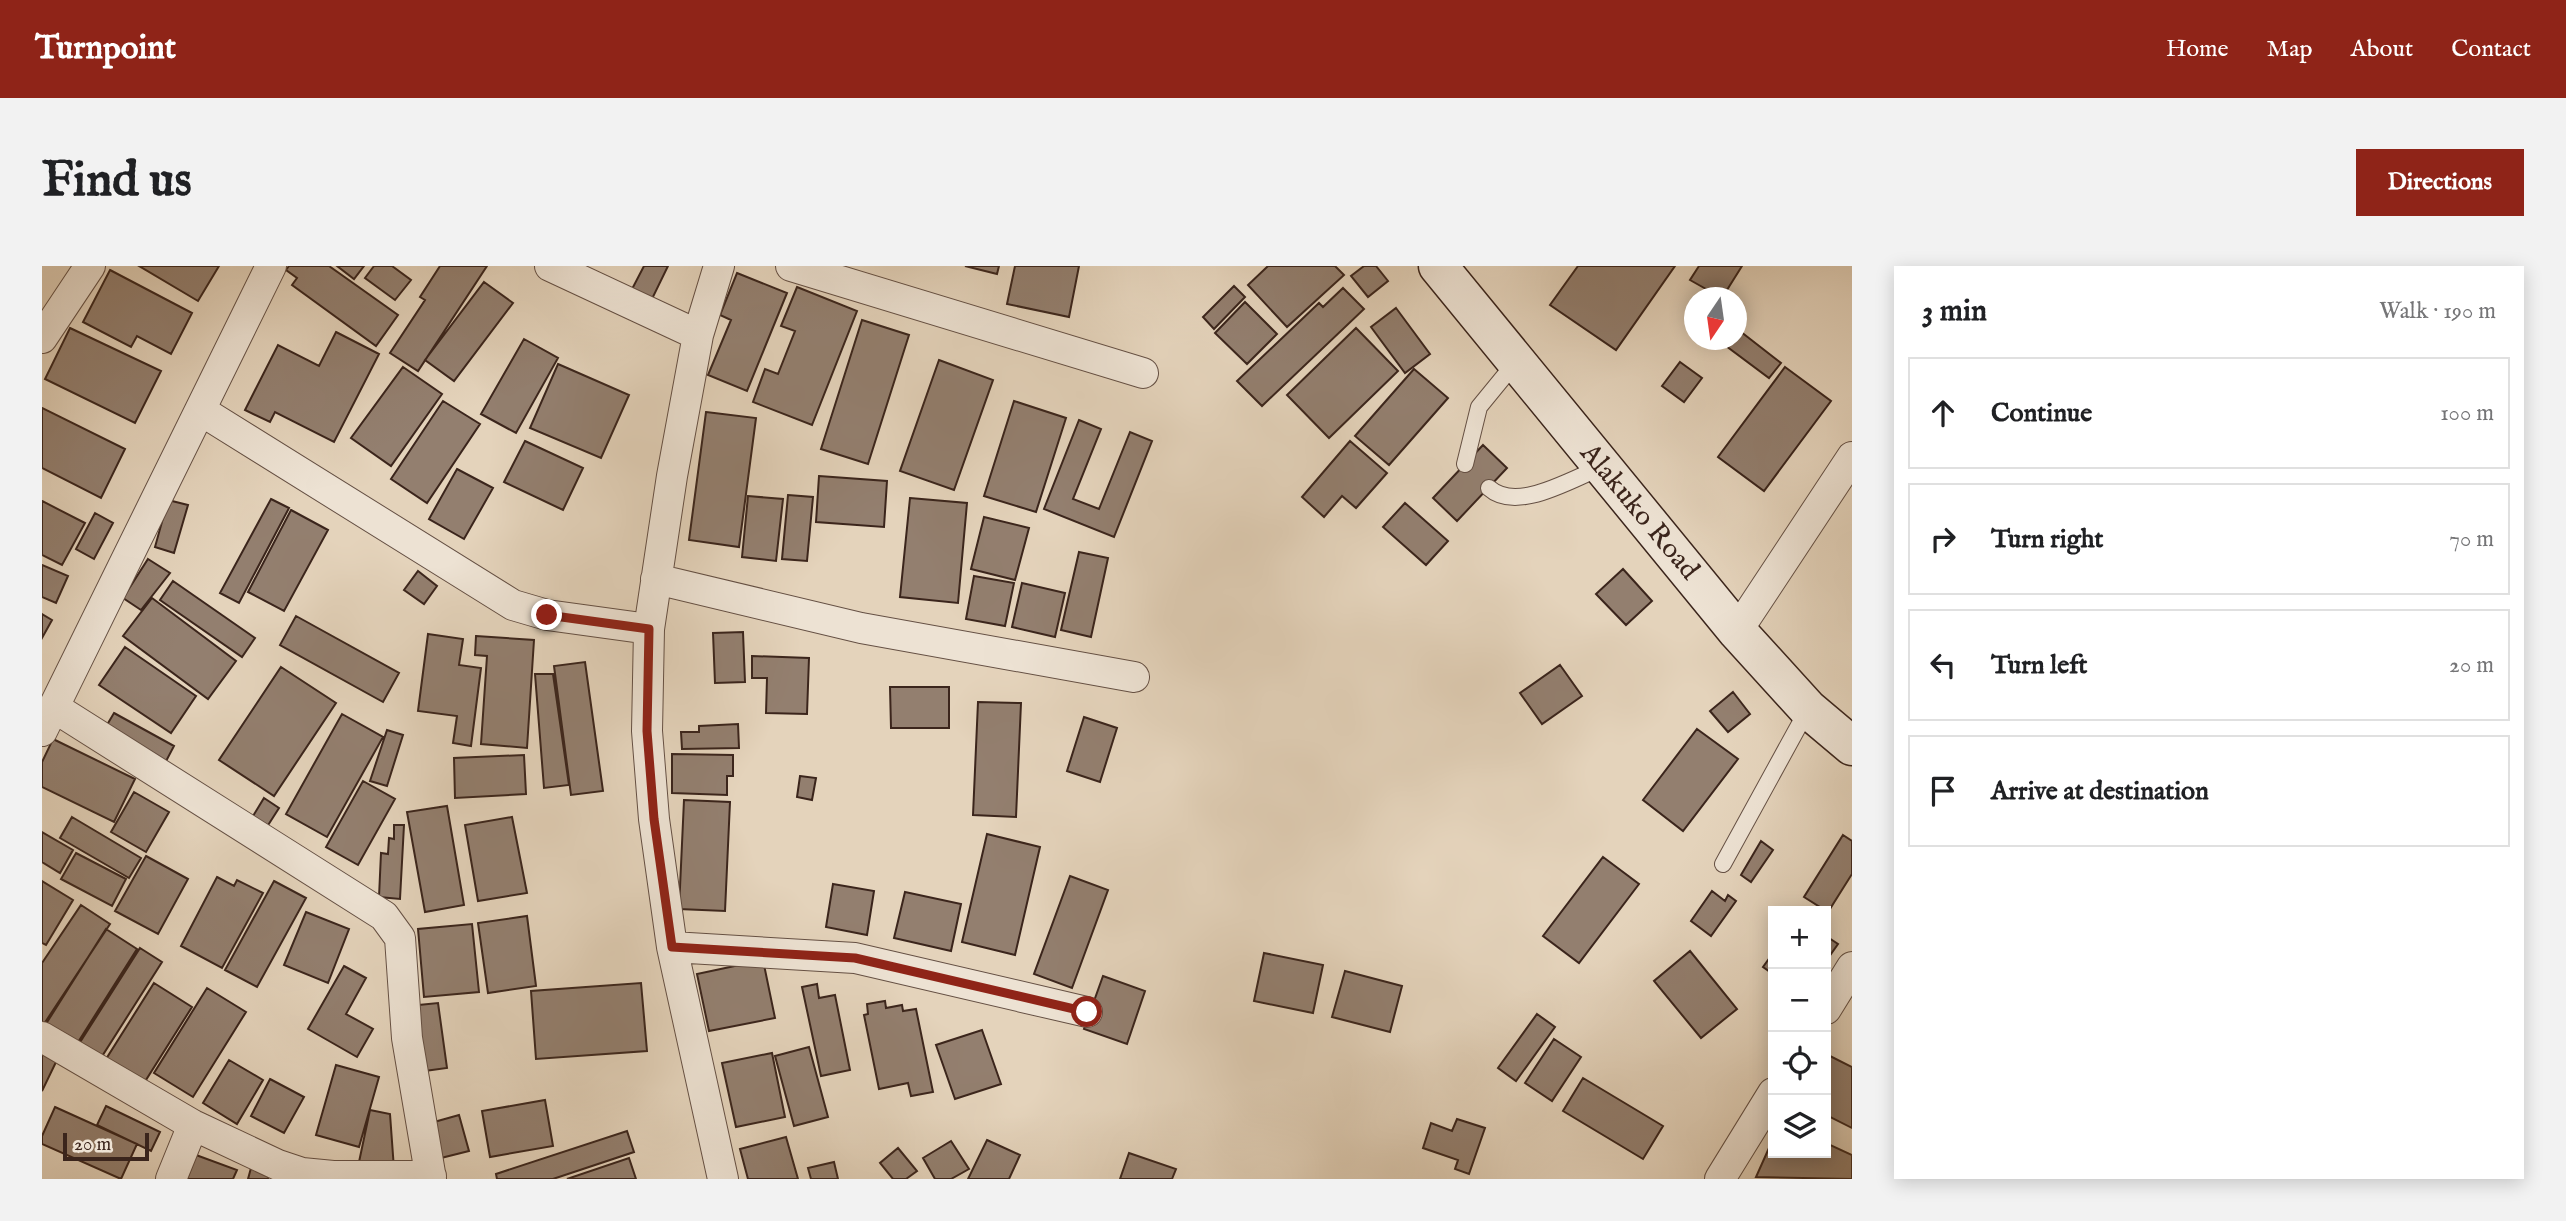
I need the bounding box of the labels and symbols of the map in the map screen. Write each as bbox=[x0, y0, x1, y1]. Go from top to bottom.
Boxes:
north arrow bbox=[1684, 287, 1747, 350]
street label: Alakuko Road bbox=[1571, 436, 1706, 587]
route end bbox=[531, 599, 562, 630]
route start bbox=[1071, 996, 1102, 1027]
scale bar bbox=[63, 1130, 149, 1162]

